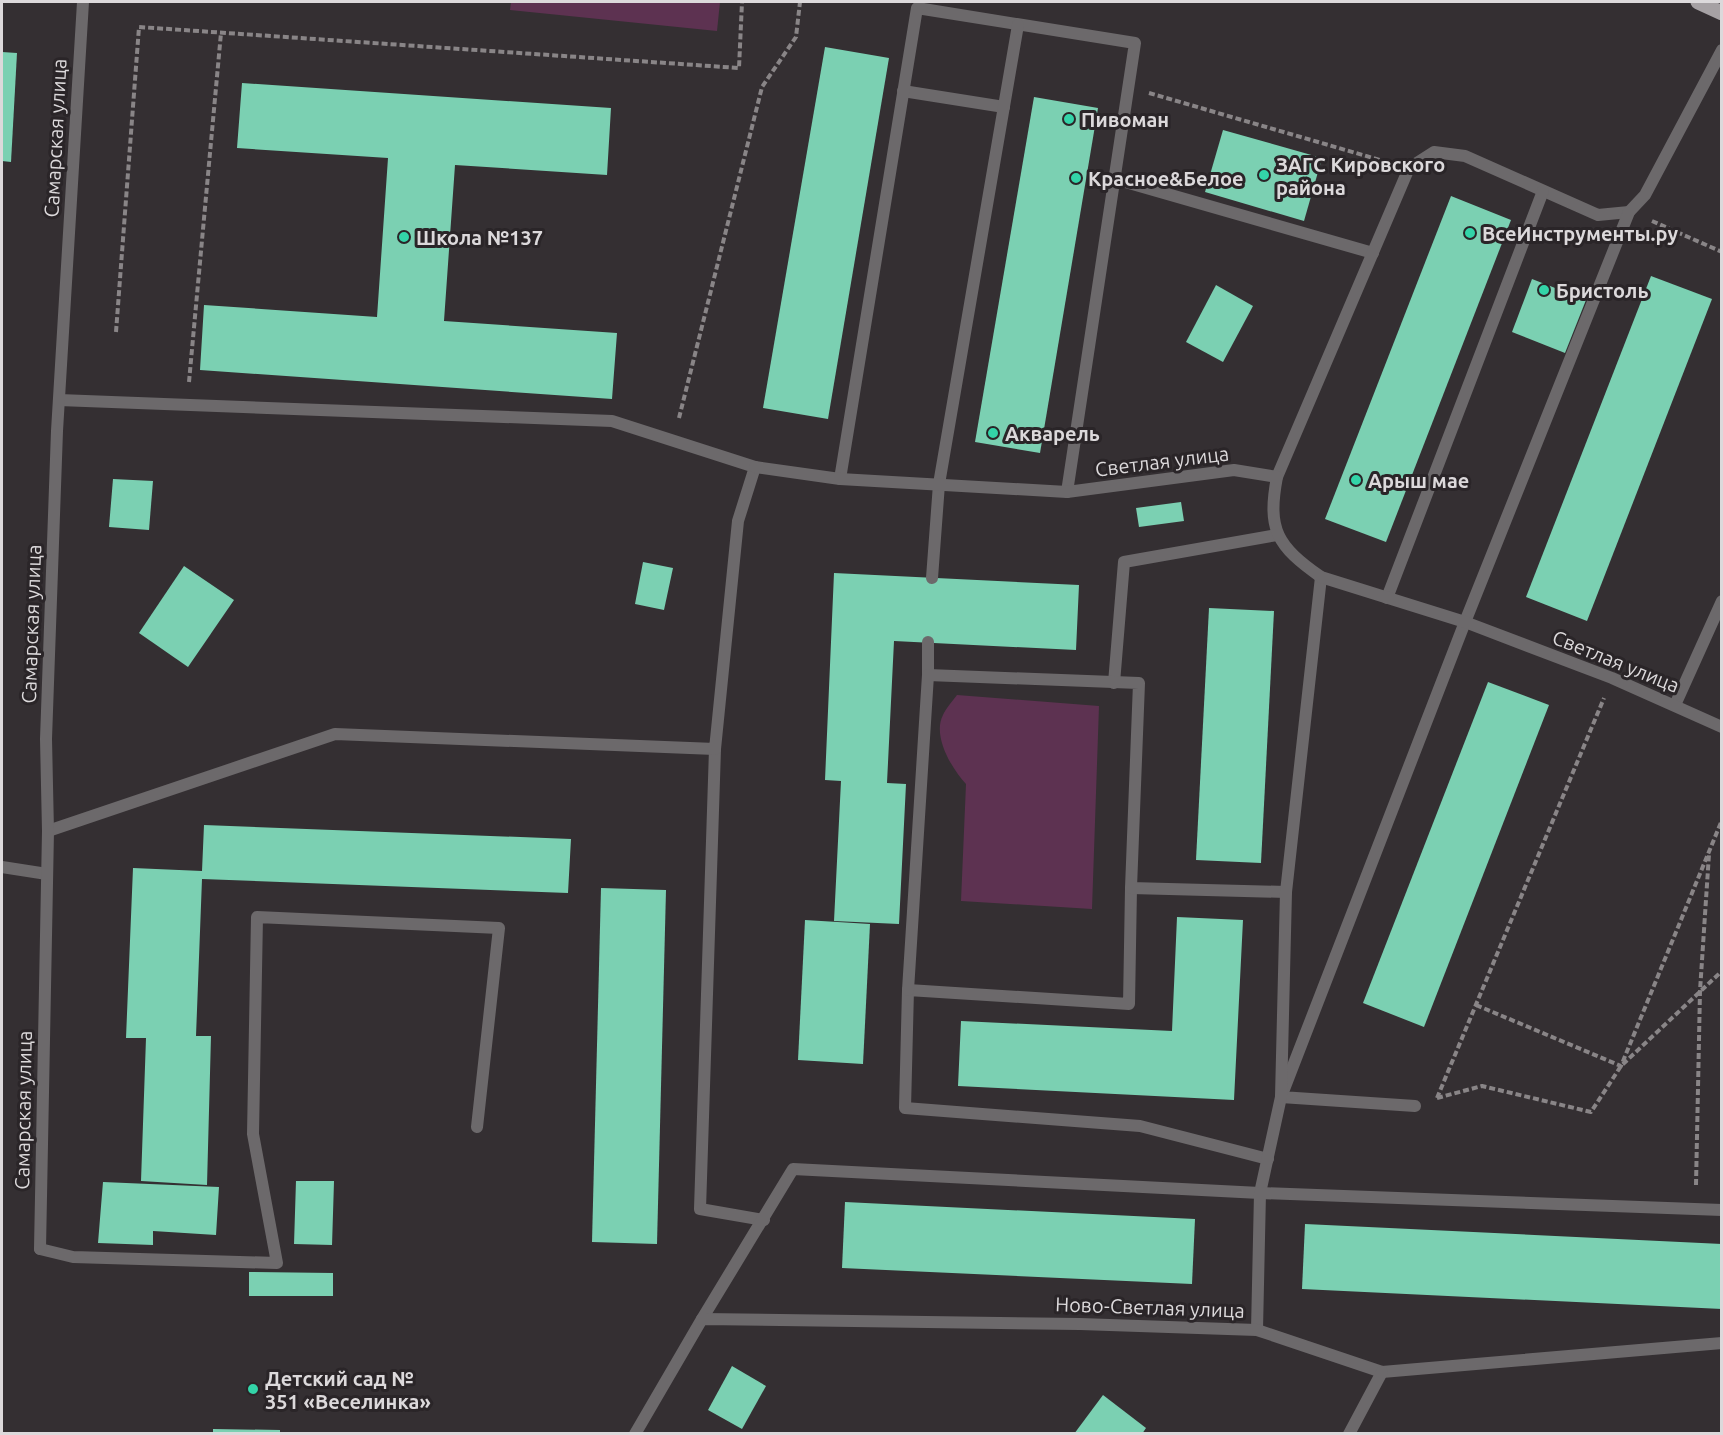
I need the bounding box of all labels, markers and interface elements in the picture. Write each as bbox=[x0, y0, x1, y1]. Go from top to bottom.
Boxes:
street label: Самарская улица bbox=[39, 58, 71, 218]
place label: Пивоман bbox=[1081, 108, 1169, 131]
marker: Пивоман bbox=[1062, 112, 1076, 126]
place label: ЗАГС Кировского района bbox=[1276, 153, 1445, 199]
place label: Красное&Белое bbox=[1088, 167, 1243, 190]
marker: ЗАГС Кировского района bbox=[1257, 168, 1271, 182]
marker: Красное&Белое bbox=[1069, 171, 1083, 185]
place label: ВсеИнструменты.ру bbox=[1482, 222, 1678, 245]
place label: Школа №137 bbox=[416, 226, 543, 249]
marker: ВсеИнструменты.ру bbox=[1463, 226, 1477, 240]
marker: Школа №137 bbox=[397, 230, 411, 244]
place label: Бристоль bbox=[1556, 279, 1649, 302]
marker: Бристоль bbox=[1537, 283, 1551, 297]
place label: Акварель bbox=[1005, 422, 1100, 445]
marker: Акварель bbox=[986, 426, 1000, 440]
street label: Светлая улица bbox=[1094, 441, 1230, 481]
place label: Арыш мае bbox=[1368, 469, 1469, 492]
marker: Арыш мае bbox=[1349, 473, 1363, 487]
street label: Самарская улица bbox=[17, 544, 45, 704]
street label: Светлая улица bbox=[1549, 625, 1683, 697]
street label: Самарская улица bbox=[10, 1030, 36, 1190]
street label: Ново-Светлая улица bbox=[1055, 1292, 1245, 1322]
place label: Детский сад № 351 «Веселинка» bbox=[265, 1367, 431, 1413]
marker: Детский сад № 351 «Веселинка» bbox=[246, 1382, 260, 1396]

